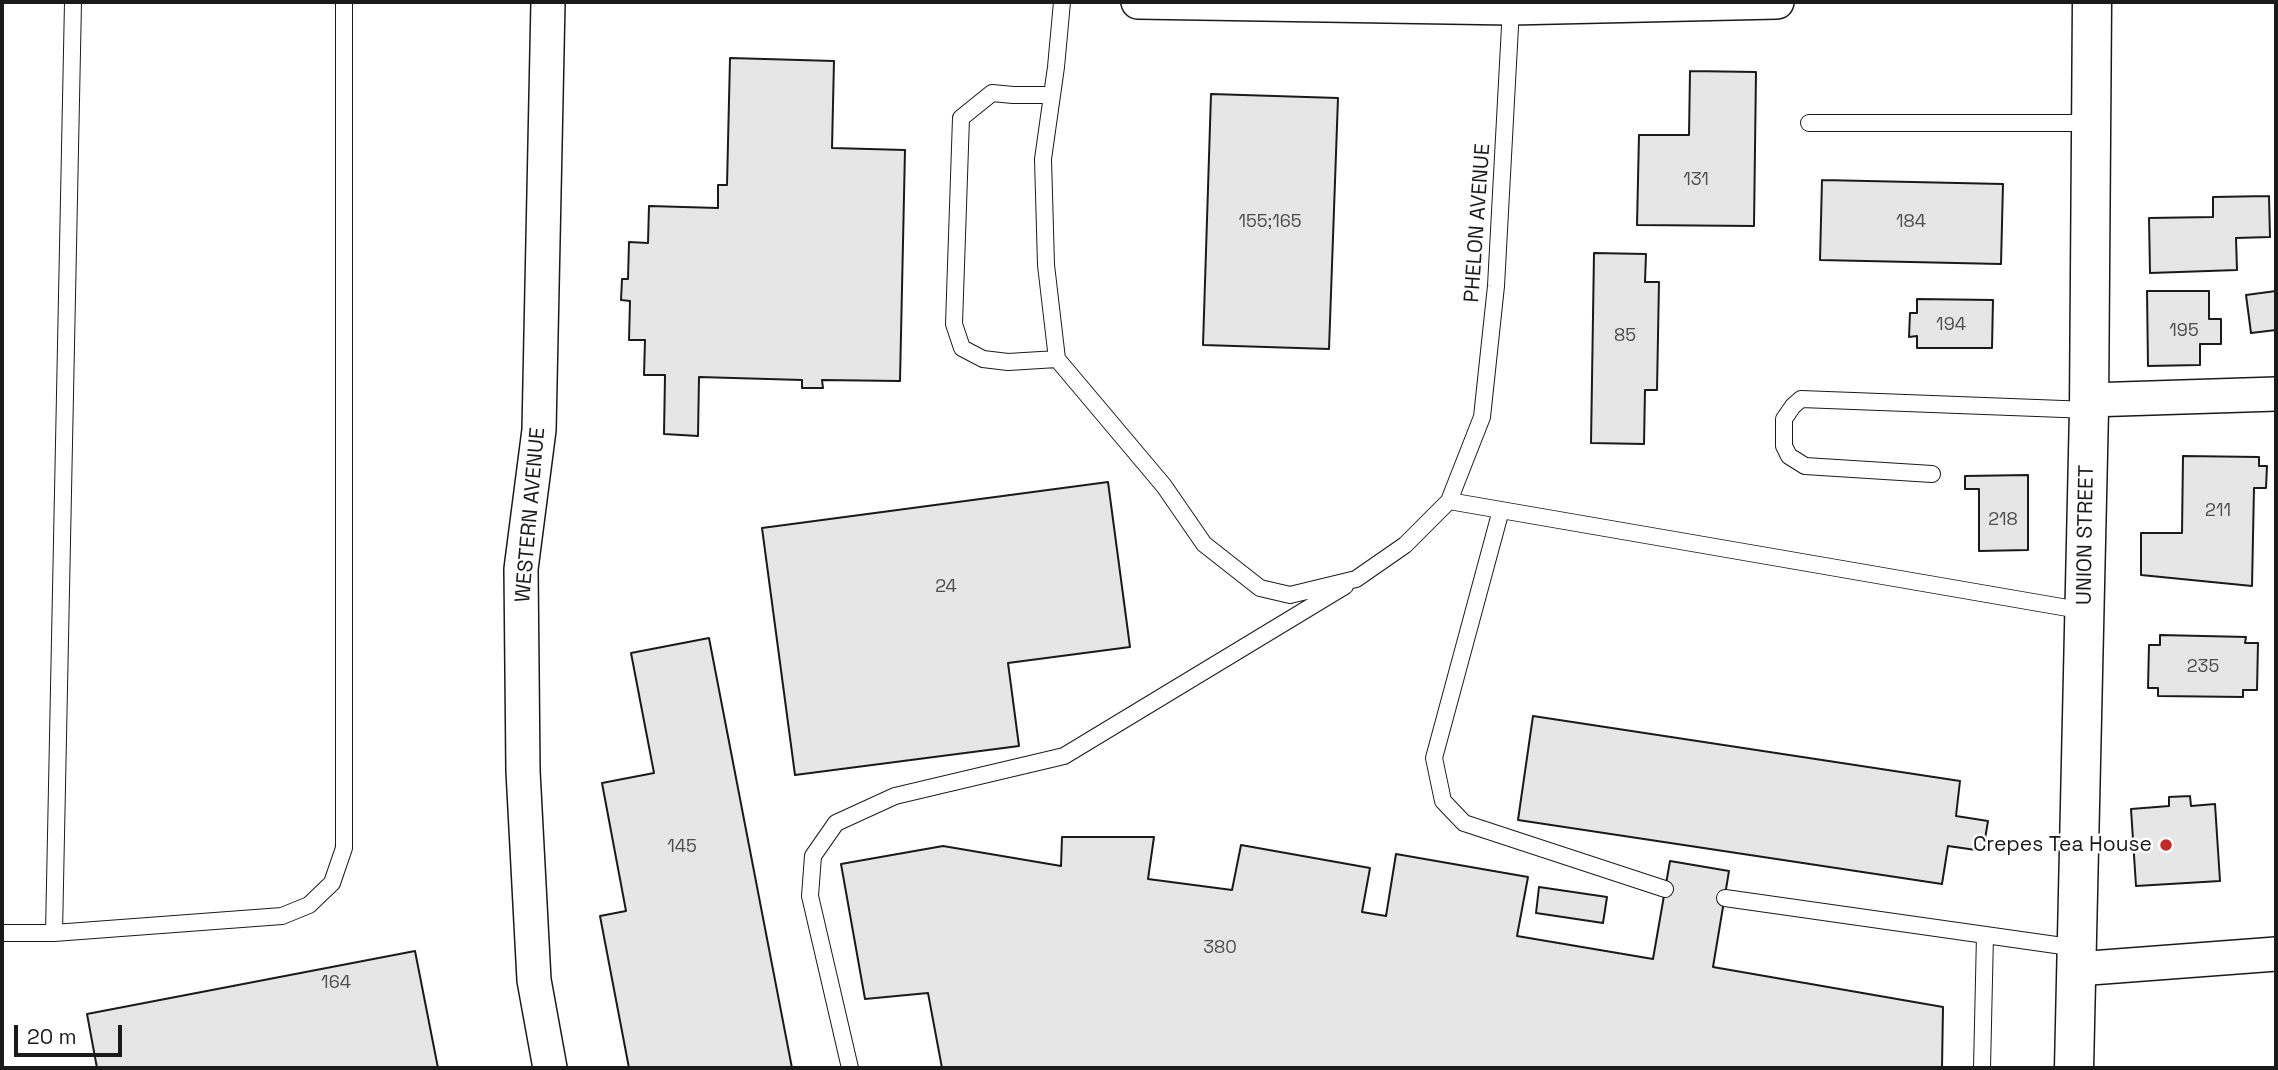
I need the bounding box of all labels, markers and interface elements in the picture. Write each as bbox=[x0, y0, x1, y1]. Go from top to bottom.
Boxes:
street label: PHELON AVENUE bbox=[1460, 143, 1496, 303]
house number: 131 bbox=[1683, 169, 1709, 191]
house number: 155;165 bbox=[1239, 211, 1301, 233]
house number: 184 bbox=[1896, 211, 1926, 233]
house number: 194 bbox=[1936, 314, 1966, 336]
house number: 195 bbox=[2169, 320, 2199, 342]
house number: 85 bbox=[1614, 325, 1636, 347]
street label: WESTERN AVENUE bbox=[511, 426, 551, 604]
street label: UNION STREET bbox=[2072, 465, 2100, 605]
house number: 211 bbox=[2205, 500, 2231, 522]
house number: 218 bbox=[1988, 509, 2018, 531]
house number: 24 bbox=[935, 576, 957, 598]
house number: 235 bbox=[2187, 656, 2219, 678]
place label: Crepes Tea House bbox=[1973, 832, 2152, 858]
house number: 145 bbox=[667, 836, 697, 858]
marker: Crepes Tea House bbox=[2158, 837, 2174, 853]
house number: 380 bbox=[1203, 937, 1237, 959]
house number: 164 bbox=[321, 972, 351, 994]
scale bar bbox=[18, 1010, 126, 1054]
text: 20 m bbox=[27, 1023, 77, 1050]

